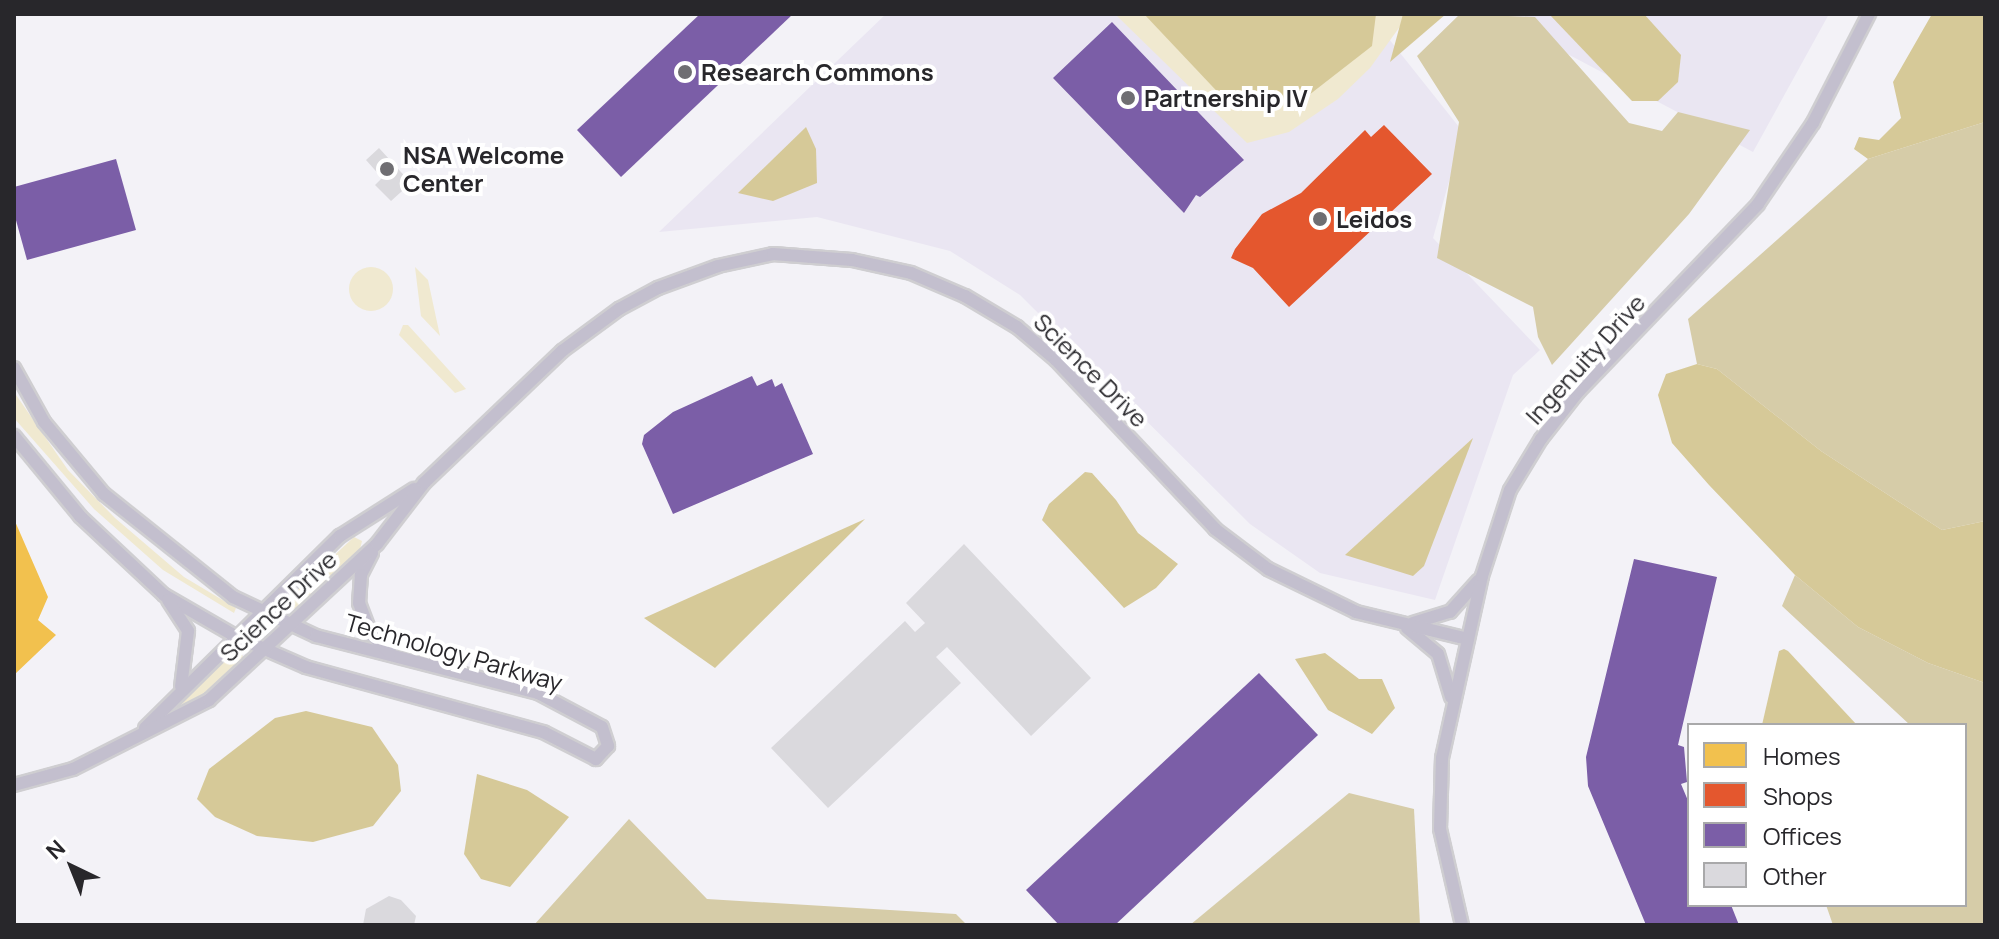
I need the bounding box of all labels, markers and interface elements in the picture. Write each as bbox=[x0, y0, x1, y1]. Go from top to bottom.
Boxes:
place label: Research Commons bbox=[701, 58, 934, 86]
marker: Research Commons bbox=[676, 63, 694, 81]
place label: Partnership IV bbox=[1144, 84, 1308, 112]
marker: Partnership IV bbox=[1119, 89, 1137, 107]
place label: NSA Welcome Center bbox=[403, 141, 564, 197]
marker: NSA Welcome Center bbox=[378, 160, 396, 178]
place label: Leidos bbox=[1336, 205, 1412, 233]
marker: Leidos bbox=[1311, 210, 1329, 228]
street label: Ingenuity Drive bbox=[1519, 288, 1651, 430]
street label: Science Drive bbox=[1028, 307, 1154, 433]
street label: Science Drive bbox=[214, 545, 342, 667]
street label: Technology Parkway bbox=[342, 607, 566, 697]
legend bbox=[1687, 723, 1967, 907]
text: Homes bbox=[1763, 739, 1841, 772]
text: Shops bbox=[1763, 779, 1833, 812]
text: Offices bbox=[1763, 819, 1842, 852]
north arrow bbox=[32, 827, 112, 907]
text: N bbox=[40, 833, 72, 866]
text: Other bbox=[1763, 859, 1827, 892]

